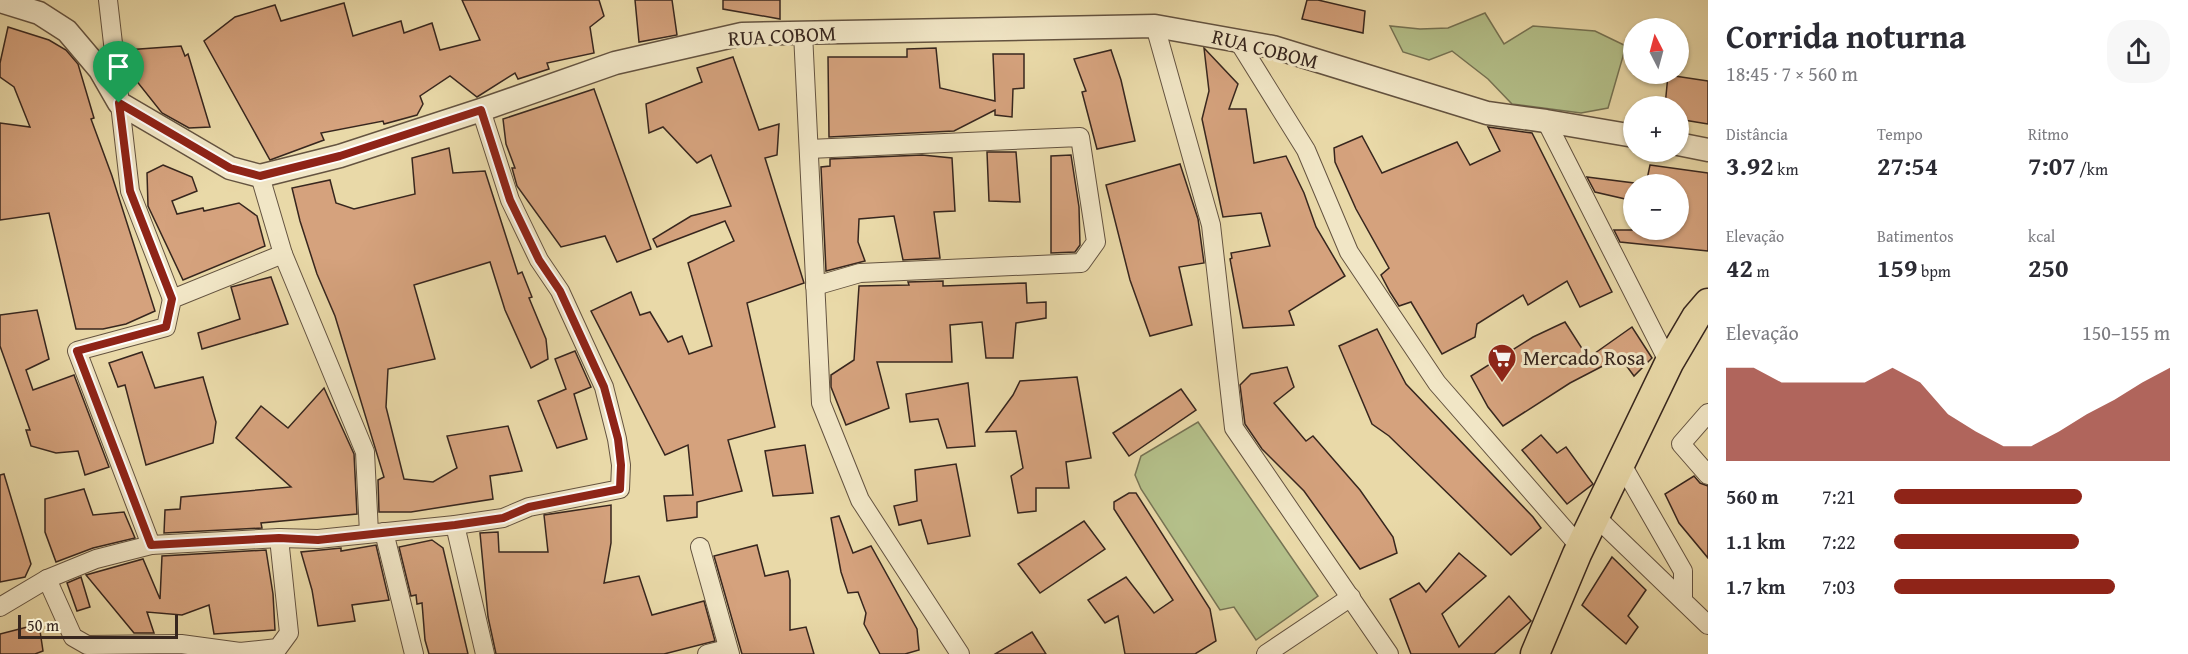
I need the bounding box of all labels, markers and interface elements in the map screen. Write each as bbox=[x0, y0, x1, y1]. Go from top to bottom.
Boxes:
text: Corrida noturna bbox=[1726, 12, 1966, 60]
street label: RUA COBOM bbox=[727, 17, 837, 54]
north arrow bbox=[1623, 18, 1689, 84]
map controls bbox=[1623, 18, 1689, 240]
street label: RUA COBOM bbox=[1209, 20, 1321, 77]
button: share bbox=[2107, 20, 2170, 83]
pin bbox=[93, 41, 144, 103]
icon: arrive bbox=[102, 50, 135, 83]
text: 18:45 · 7 × 560 m bbox=[1726, 59, 1858, 88]
button: + bbox=[1623, 96, 1689, 162]
text: Distância bbox=[1726, 122, 1788, 146]
text: Tempo bbox=[1877, 122, 1923, 146]
text: Ritmo bbox=[2028, 122, 2069, 146]
text: 3.92 bbox=[1726, 146, 1774, 185]
text: 27:54 bbox=[1877, 146, 1938, 185]
text: 7:07 bbox=[2028, 146, 2076, 185]
text: km bbox=[1774, 157, 1798, 181]
text: /km bbox=[2076, 157, 2108, 181]
button: − bbox=[1623, 174, 1689, 240]
text: Elevação bbox=[1726, 224, 1784, 248]
text: Batimentos bbox=[1877, 224, 1954, 248]
text: kcal bbox=[2028, 224, 2055, 248]
text: 42 bbox=[1726, 248, 1753, 287]
text: 159 bbox=[1877, 248, 1917, 287]
text: 250 bbox=[2028, 248, 2068, 287]
text: m bbox=[1753, 259, 1770, 283]
text: bpm bbox=[1917, 259, 1951, 283]
text: Elevação bbox=[1726, 318, 1799, 347]
text: 150–155 m bbox=[2082, 318, 2170, 347]
supermarket icon: Mercado Rosa bbox=[1486, 342, 1518, 384]
place label: Mercado Rosa bbox=[1523, 342, 1645, 373]
text: 560 m bbox=[1726, 482, 1779, 511]
text: 7:21 bbox=[1822, 482, 1856, 511]
text: 1.1 km bbox=[1726, 527, 1785, 556]
text: 7:22 bbox=[1822, 527, 1856, 556]
text: 1.7 km bbox=[1726, 572, 1785, 601]
text: 7:03 bbox=[1822, 572, 1856, 601]
scale bar bbox=[18, 612, 178, 640]
text: 50 m bbox=[27, 613, 59, 637]

